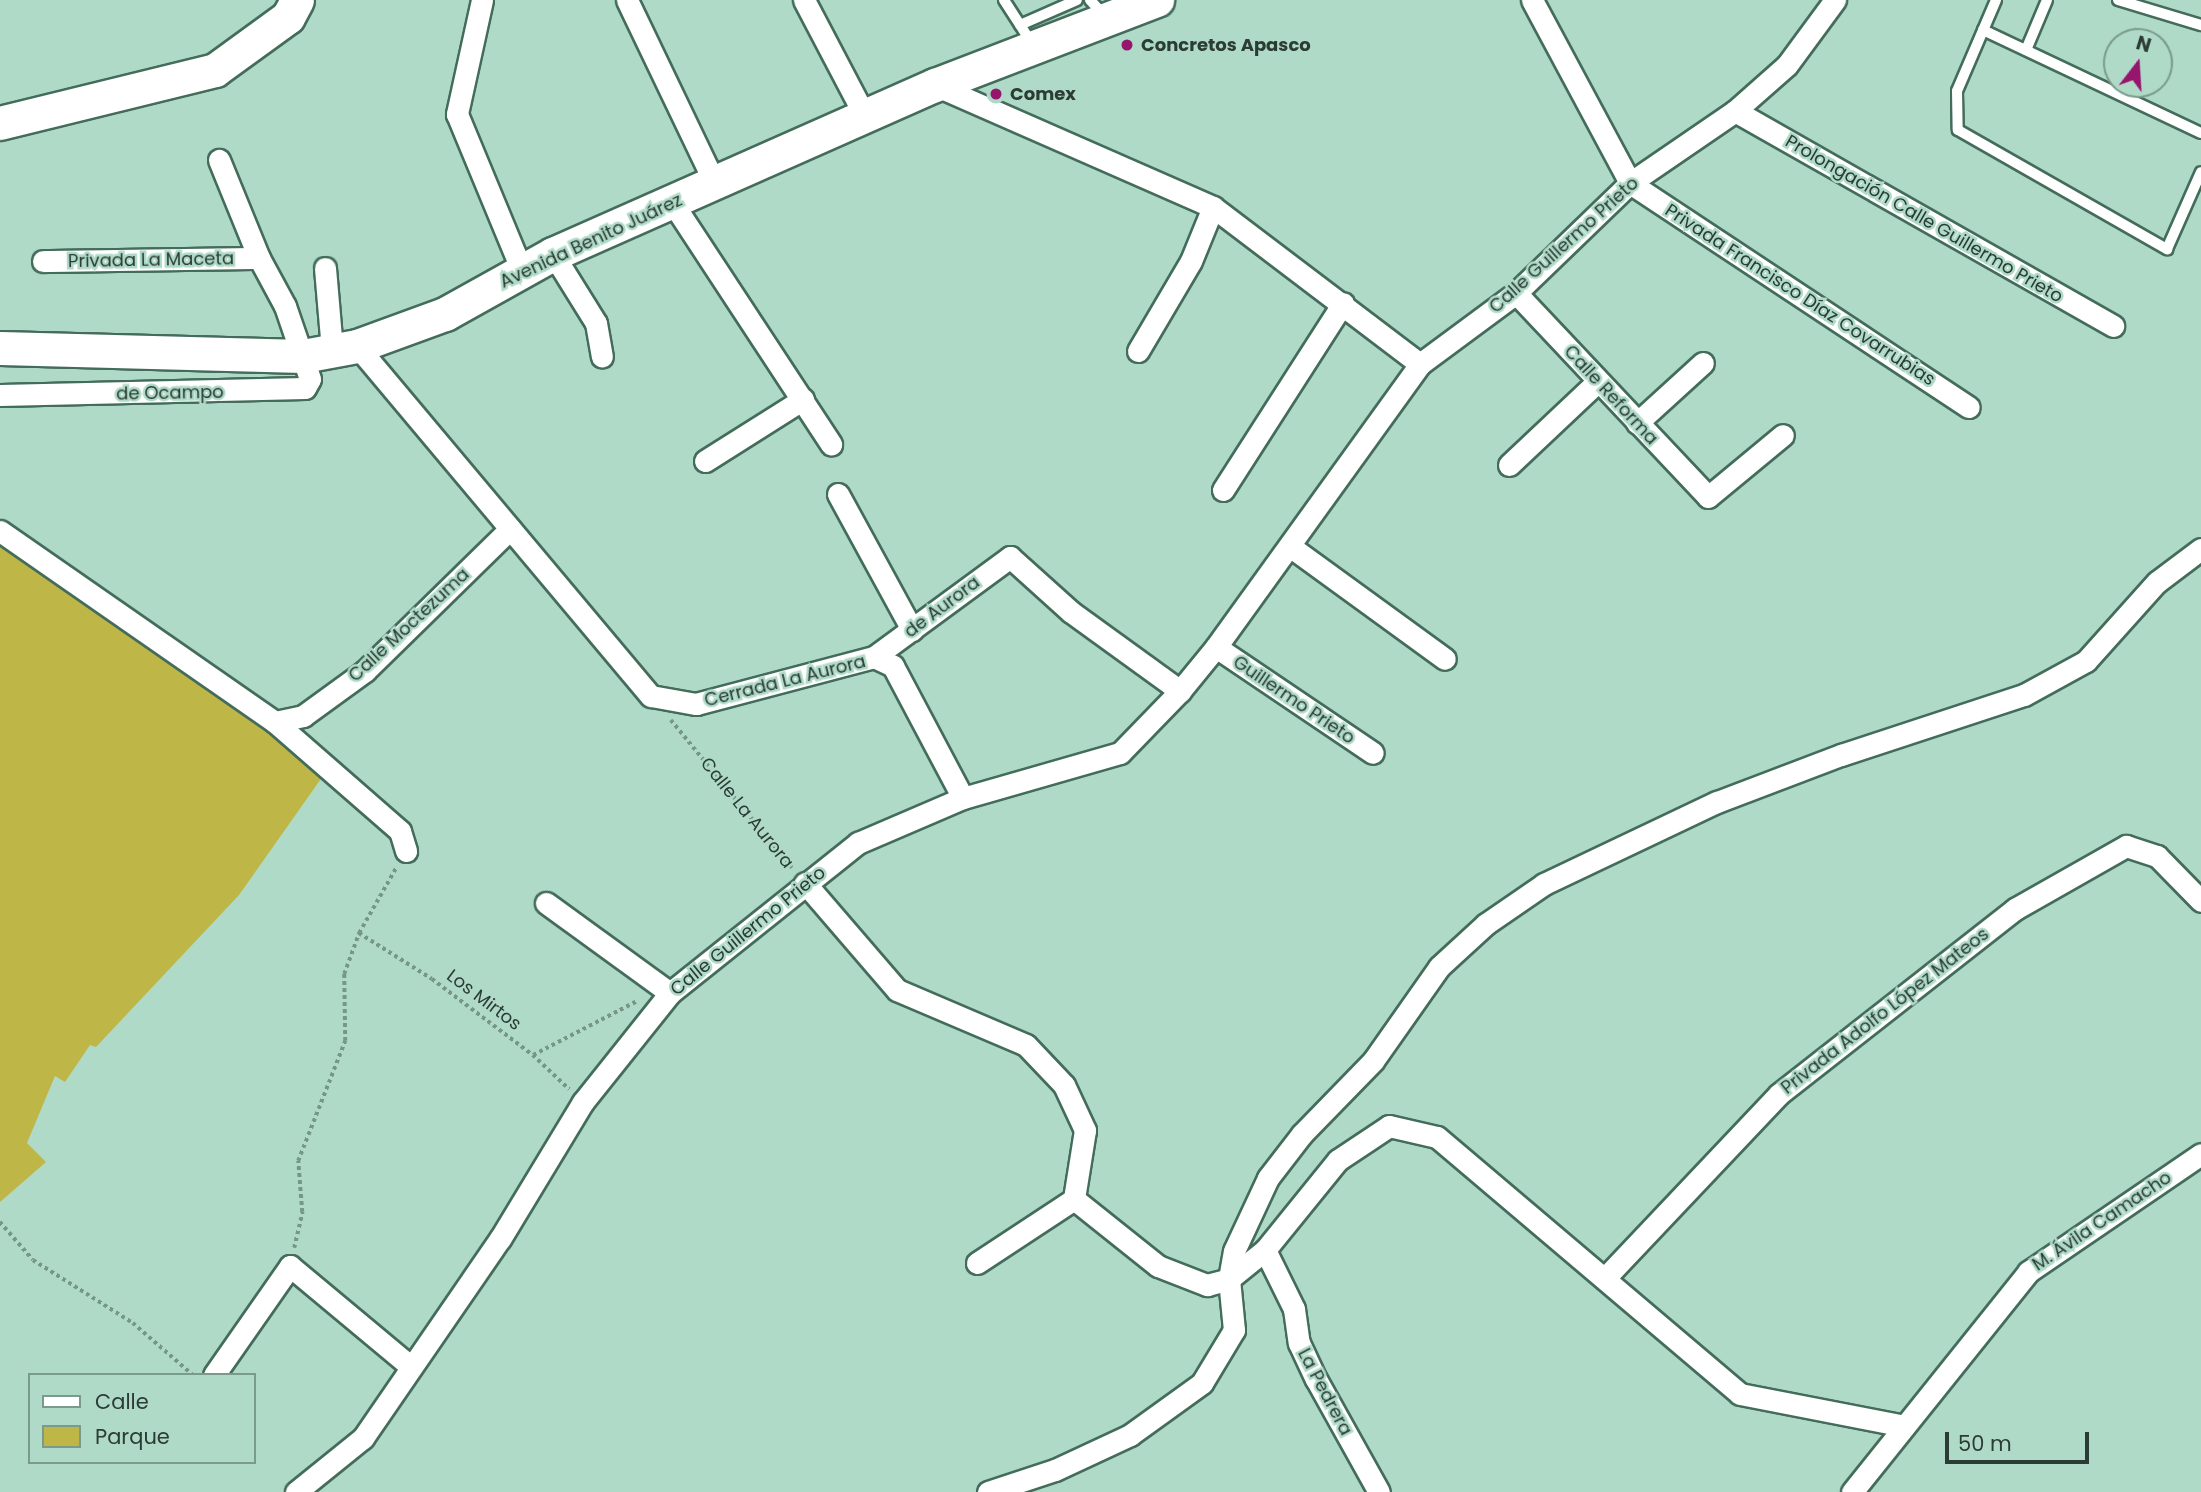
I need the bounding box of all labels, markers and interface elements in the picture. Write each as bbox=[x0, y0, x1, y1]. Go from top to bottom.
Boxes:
north arrow bbox=[2103, 28, 2173, 98]
text: N bbox=[2133, 29, 2154, 59]
place label: Concretos Apasco bbox=[1141, 34, 1311, 56]
marker: Concretos Apasco bbox=[1119, 37, 1135, 53]
place label: Comex bbox=[1010, 83, 1076, 105]
marker: Comex bbox=[988, 86, 1004, 102]
street label: Prolongación Calle Guillermo Prieto bbox=[1781, 130, 2067, 308]
street label: Calle Guillermo Prieto bbox=[1485, 172, 1643, 318]
street label: Avenida Benito Juárez bbox=[496, 189, 686, 293]
street label: Privada Francisco Díaz Covarrubias bbox=[1661, 199, 1939, 391]
street label: Privada La Maceta bbox=[68, 248, 234, 272]
street label: Calle Reforma bbox=[1560, 341, 1662, 449]
street label: de Ocampo bbox=[116, 381, 224, 405]
street label: Calle Moctezuma bbox=[344, 564, 474, 686]
street label: de Aurora bbox=[900, 572, 984, 642]
street label: Cerrada La Aurora bbox=[702, 651, 868, 711]
street label: Guillermo Prieto bbox=[1229, 651, 1359, 749]
street label: Calle La Aurora bbox=[696, 753, 798, 873]
street label: Calle Guillermo Prieto bbox=[666, 862, 830, 1000]
street label: Privada Adolfo López Mateos bbox=[1777, 923, 1993, 1099]
street label: Los Mirtos bbox=[443, 965, 525, 1035]
street label: M. Ávila Camacho bbox=[2028, 1167, 2176, 1275]
street label: La Pedrera bbox=[1293, 1345, 1357, 1439]
legend bbox=[28, 1373, 256, 1464]
text: Calle bbox=[95, 1387, 149, 1416]
scale bar bbox=[1949, 1418, 2092, 1462]
text: Parque bbox=[95, 1422, 170, 1451]
text: 50 m bbox=[1958, 1429, 2012, 1458]

